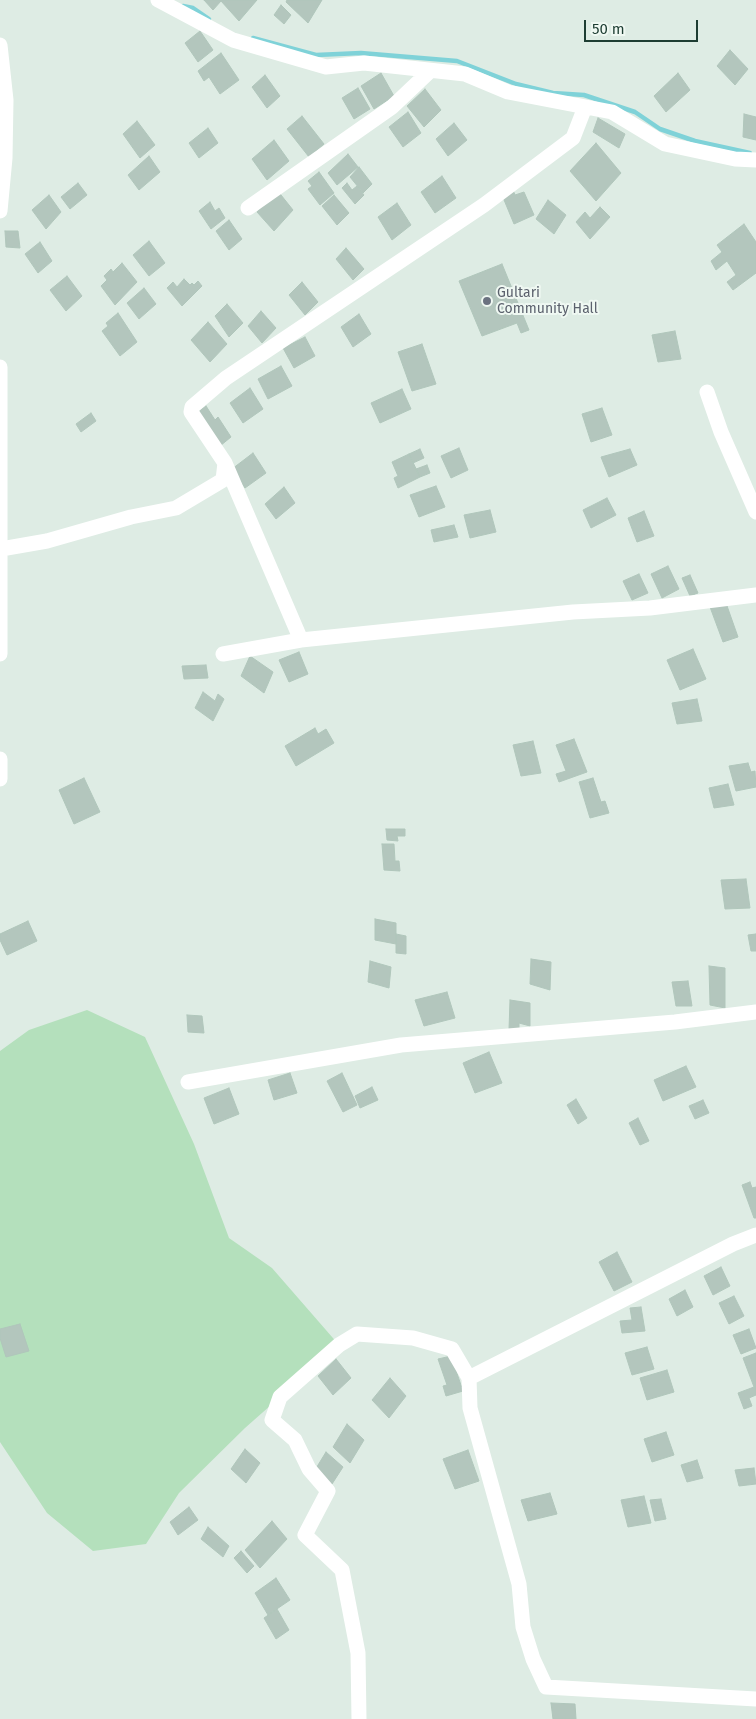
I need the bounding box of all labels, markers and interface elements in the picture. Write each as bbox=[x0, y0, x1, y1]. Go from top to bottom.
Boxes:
scale bar bbox=[586, 10, 700, 42]
text: 50 m bbox=[592, 20, 625, 38]
place label: Gultari Community Hall bbox=[497, 285, 598, 318]
marker: Gultari Community Hall bbox=[481, 295, 493, 307]

